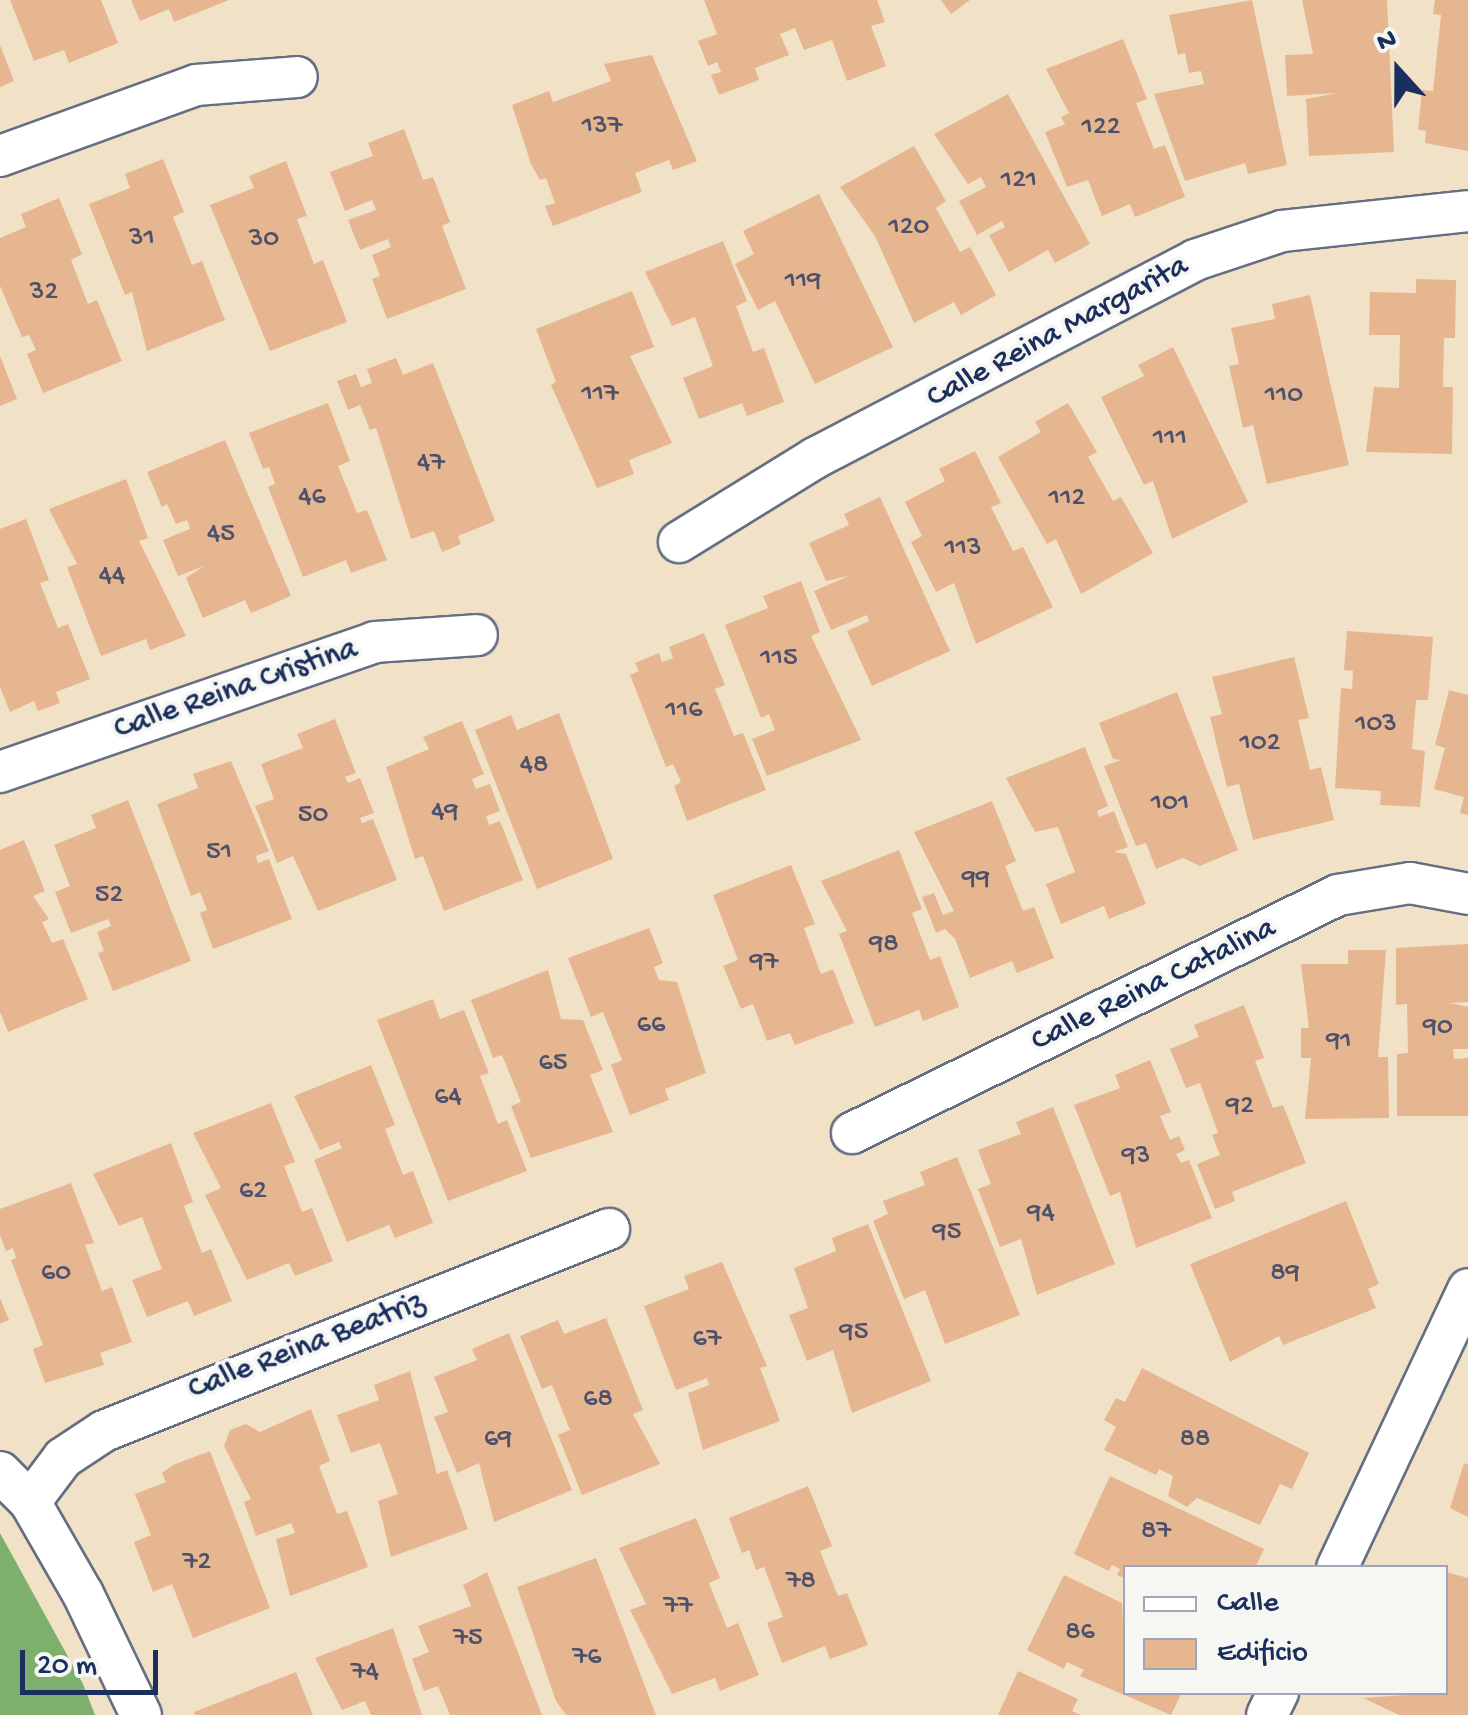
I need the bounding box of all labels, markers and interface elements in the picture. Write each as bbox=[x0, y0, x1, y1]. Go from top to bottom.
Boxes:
north arrow bbox=[1348, 20, 1448, 120]
text: N bbox=[1373, 23, 1402, 60]
house number: 137 bbox=[582, 110, 622, 144]
house number: 122 bbox=[1082, 111, 1120, 145]
house number: 121 bbox=[1001, 164, 1037, 198]
house number: 120 bbox=[889, 211, 929, 245]
house number: 31 bbox=[129, 222, 155, 256]
house number: 30 bbox=[249, 223, 279, 257]
street label: Calle Reina Margarita bbox=[921, 248, 1195, 418]
house number: 119 bbox=[785, 265, 821, 299]
house number: 32 bbox=[30, 276, 58, 310]
house number: 117 bbox=[581, 378, 619, 412]
house number: 110 bbox=[1265, 379, 1303, 413]
house number: 111 bbox=[1153, 422, 1187, 456]
house number: 47 bbox=[417, 447, 445, 481]
house number: 46 bbox=[298, 481, 326, 515]
house number: 112 bbox=[1049, 482, 1085, 516]
house number: 45 bbox=[207, 518, 235, 552]
house number: 113 bbox=[944, 532, 982, 566]
house number: 44 bbox=[99, 560, 125, 594]
street label: Calle Reina Cristina bbox=[109, 630, 363, 750]
house number: 115 bbox=[760, 642, 798, 676]
house number: 116 bbox=[666, 694, 702, 728]
house number: 103 bbox=[1355, 708, 1397, 742]
house number: 102 bbox=[1240, 727, 1280, 761]
house number: 48 bbox=[520, 749, 548, 783]
house number: 101 bbox=[1151, 787, 1189, 821]
house number: 49 bbox=[431, 796, 459, 830]
house number: 50 bbox=[298, 799, 328, 833]
house number: 51 bbox=[206, 836, 232, 870]
house number: 99 bbox=[962, 863, 990, 897]
house number: 52 bbox=[95, 879, 123, 913]
street label: Calle Reina Catalina bbox=[1026, 910, 1282, 1062]
house number: 98 bbox=[869, 928, 899, 962]
house number: 97 bbox=[750, 946, 778, 980]
house number: 66 bbox=[637, 1009, 665, 1043]
house number: 90 bbox=[1423, 1011, 1453, 1045]
house number: 91 bbox=[1326, 1025, 1352, 1059]
house number: 65 bbox=[539, 1047, 567, 1081]
house number: 64 bbox=[434, 1081, 462, 1115]
house number: 92 bbox=[1226, 1090, 1254, 1124]
house number: 93 bbox=[1122, 1140, 1150, 1174]
house number: 62 bbox=[239, 1175, 267, 1209]
house number: 94 bbox=[1027, 1197, 1055, 1231]
house number: 95 bbox=[933, 1216, 961, 1250]
house number: 60 bbox=[41, 1257, 71, 1291]
house number: 89 bbox=[1270, 1257, 1300, 1291]
street label: Calle Reina Beatriz bbox=[183, 1284, 431, 1410]
house number: 95 bbox=[840, 1316, 868, 1350]
house number: 67 bbox=[693, 1323, 721, 1357]
house number: 68 bbox=[583, 1383, 613, 1417]
house number: 69 bbox=[484, 1423, 512, 1457]
house number: 88 bbox=[1180, 1423, 1210, 1457]
house number: 87 bbox=[1141, 1515, 1171, 1549]
house number: 72 bbox=[183, 1546, 211, 1580]
house number: 78 bbox=[786, 1565, 816, 1599]
legend bbox=[1123, 1565, 1448, 1695]
text: Calle bbox=[1217, 1587, 1279, 1622]
house number: 77 bbox=[663, 1590, 693, 1624]
house number: 86 bbox=[1065, 1616, 1095, 1650]
house number: 75 bbox=[453, 1622, 483, 1656]
scale bar bbox=[25, 1630, 162, 1692]
text: Edificio bbox=[1217, 1637, 1308, 1672]
house number: 76 bbox=[573, 1641, 601, 1675]
text: 20 m bbox=[37, 1650, 97, 1685]
house number: 74 bbox=[351, 1656, 379, 1690]

